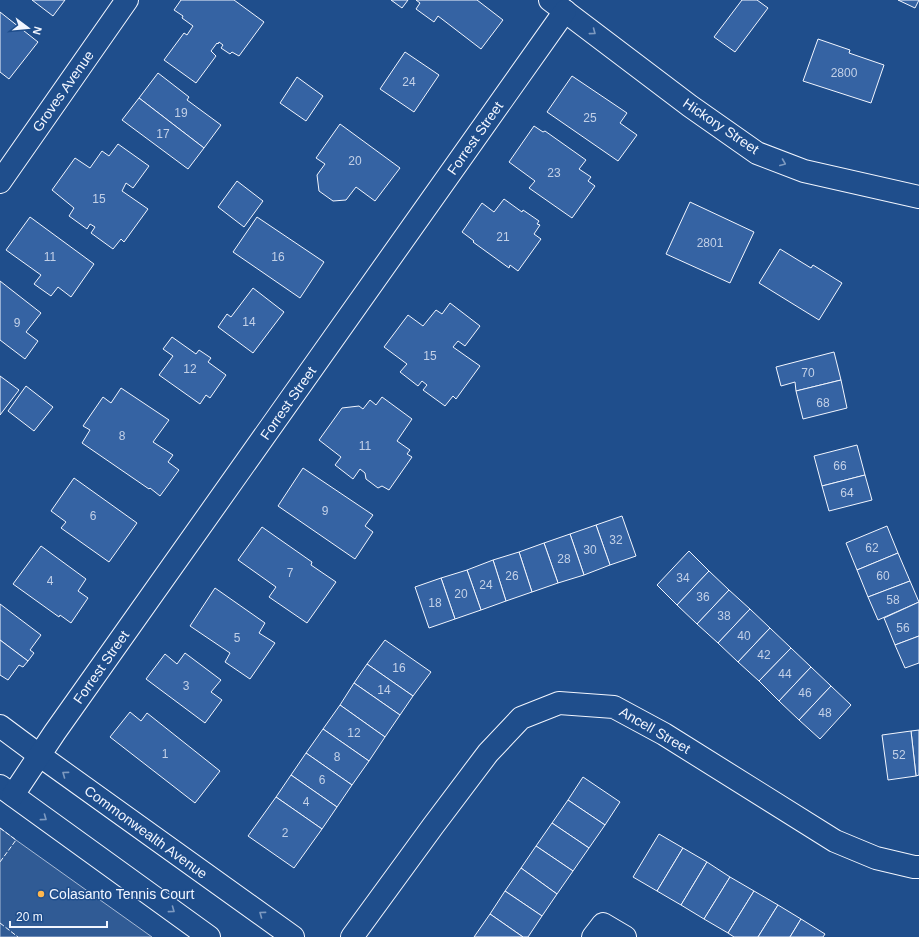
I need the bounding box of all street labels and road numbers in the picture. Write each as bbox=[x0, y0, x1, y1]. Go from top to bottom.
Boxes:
street label: Groves Avenue bbox=[29, 47, 97, 135]
street label: Hickory Street bbox=[680, 95, 762, 157]
street label: Forrest Street bbox=[444, 98, 506, 178]
street label: Forrest Street bbox=[257, 363, 319, 443]
street label: Forrest Street bbox=[70, 627, 132, 707]
street label: Ancell Street bbox=[617, 703, 693, 757]
street label: Commonwealth Avenue bbox=[82, 782, 211, 882]

